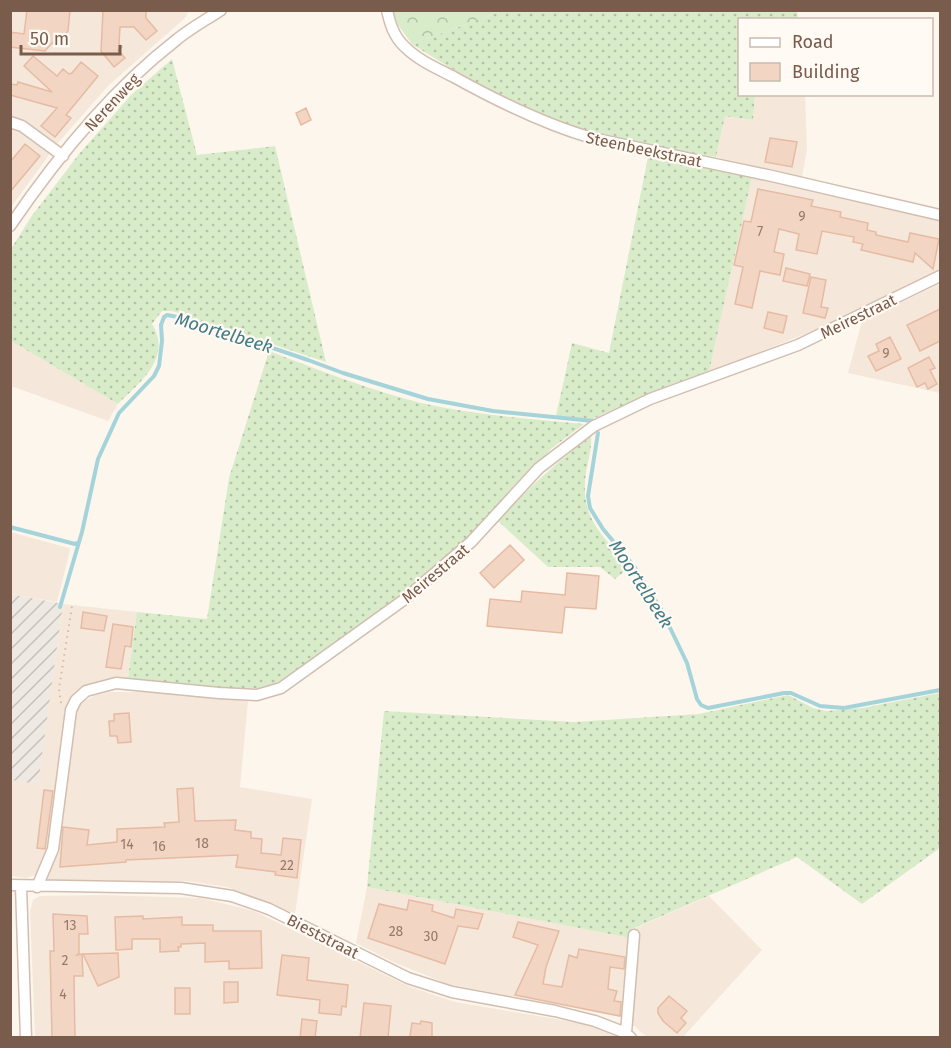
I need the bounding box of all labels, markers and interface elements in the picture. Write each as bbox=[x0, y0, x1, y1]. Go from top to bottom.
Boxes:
scale bar bbox=[21, 18, 120, 56]
legend bbox=[738, 18, 933, 96]
text: 50 m bbox=[30, 28, 69, 50]
text: Road bbox=[792, 31, 834, 53]
text: Building bbox=[792, 61, 860, 83]
street label: Nerenweg bbox=[81, 69, 144, 135]
street label: Steenbeekstraat bbox=[584, 128, 704, 171]
house number: 9 bbox=[798, 208, 806, 225]
house number: 7 bbox=[757, 223, 763, 240]
street label: Meirestraat bbox=[817, 290, 899, 343]
water label: Moortelbeek bbox=[173, 308, 276, 358]
house number: 9 bbox=[882, 345, 890, 362]
water label: Moortelbeek bbox=[604, 536, 678, 632]
street label: Meirestraat bbox=[398, 540, 473, 607]
house number: 18 bbox=[195, 835, 209, 852]
house number: 14 bbox=[120, 836, 134, 853]
house number: 16 bbox=[152, 838, 166, 855]
house number: 22 bbox=[280, 857, 294, 874]
street label: Bieststraat bbox=[284, 910, 362, 963]
house number: 13 bbox=[63, 917, 77, 934]
house number: 28 bbox=[389, 923, 404, 940]
house number: 30 bbox=[424, 928, 439, 945]
house number: 2 bbox=[62, 952, 69, 969]
house number: 4 bbox=[59, 986, 67, 1003]

